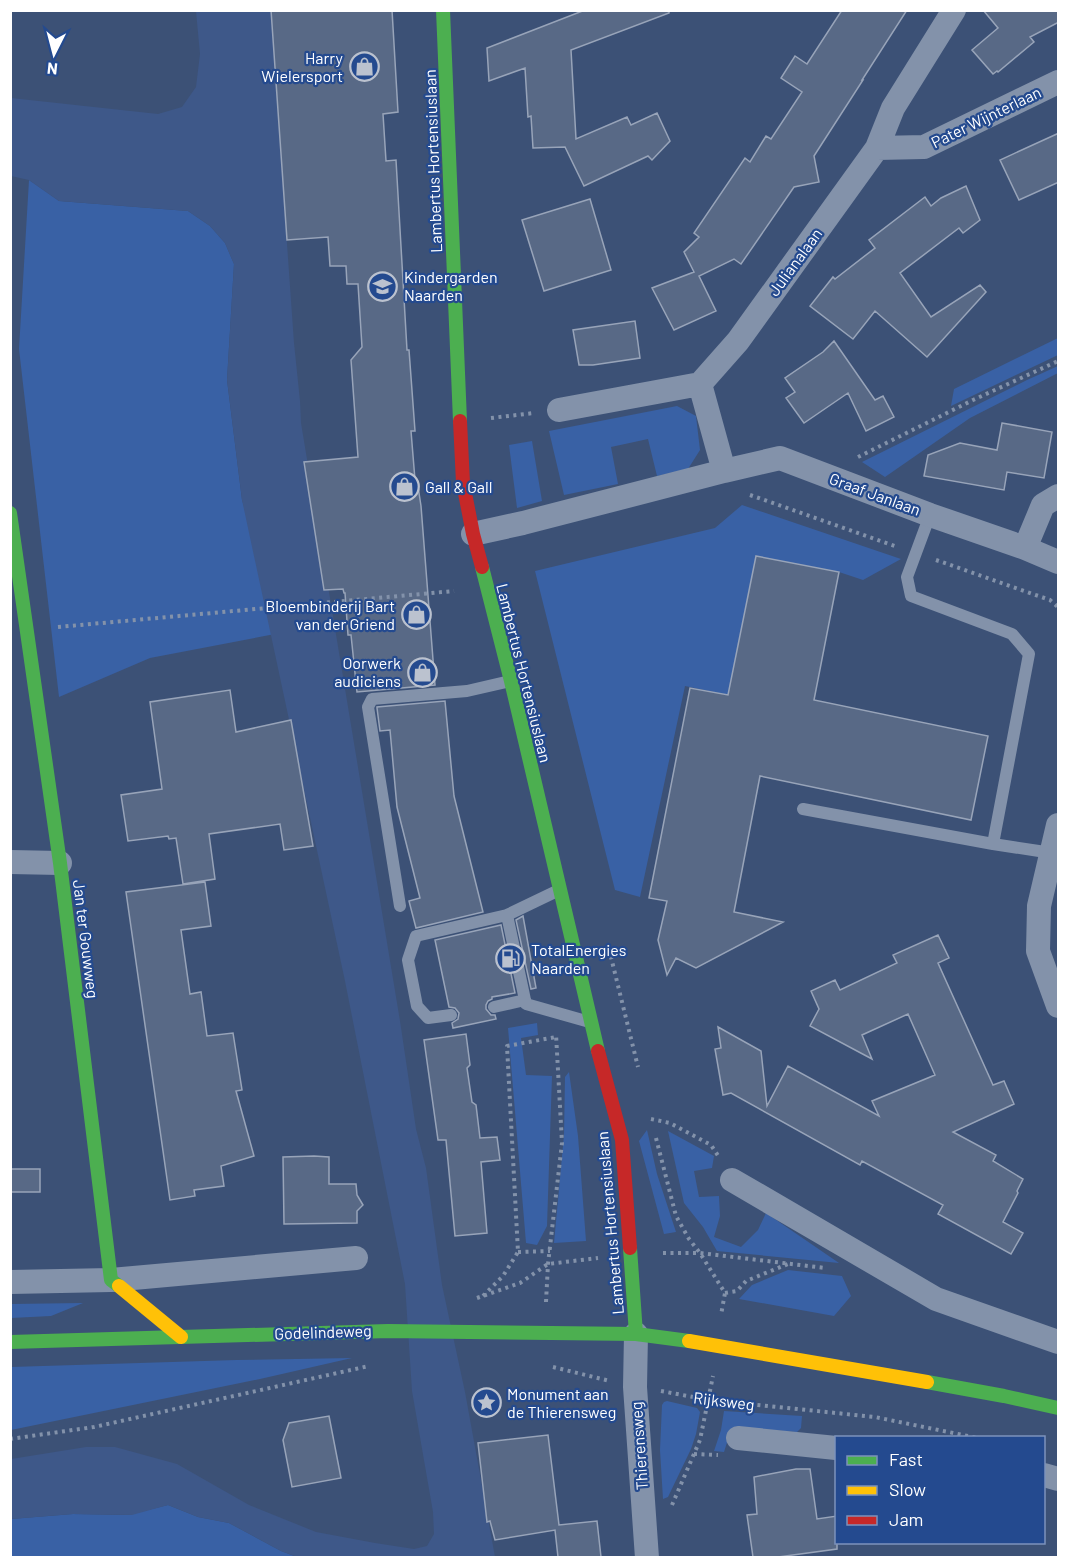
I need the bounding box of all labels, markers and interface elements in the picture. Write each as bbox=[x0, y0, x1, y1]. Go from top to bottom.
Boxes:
north arrow bbox=[24, 24, 84, 84]
place label: Harry Wielersport bbox=[261, 48, 344, 85]
shop icon: Harry Wielersport bbox=[348, 51, 380, 83]
text: N bbox=[46, 59, 59, 79]
street label: Lambertus Hortensiuslaan bbox=[420, 69, 445, 253]
street label: Pater Wijnterlaan bbox=[928, 82, 1044, 151]
street label: Julianalaan bbox=[764, 224, 826, 299]
place label: Kindergarden Naarden bbox=[404, 267, 498, 304]
school or university icon: Kindergarden Naarden bbox=[367, 270, 399, 302]
street label: Graaf Janlaan bbox=[827, 468, 923, 519]
shop icon: Gall & Gall bbox=[388, 471, 420, 503]
place label: Gall & Gall bbox=[425, 477, 492, 496]
street label: Lambertus Hortensiuslaan bbox=[493, 581, 556, 764]
place label: Bloembinderij Bart van der Griend bbox=[265, 596, 395, 633]
shop icon: Bloembinderij Bart van der Griend bbox=[400, 599, 432, 631]
place label: Oorwerk audiciens bbox=[334, 653, 401, 690]
shop icon: Oorwerk audiciens bbox=[406, 656, 438, 688]
street label: Jan ter Gouwweg bbox=[70, 879, 103, 999]
place label: TotalEnergies Naarden bbox=[531, 940, 626, 977]
fuel station icon: TotalEnergies Naarden bbox=[494, 943, 526, 975]
street label: Lambertus Hortensiuslaan bbox=[592, 1131, 627, 1315]
street label: Godelindeweg bbox=[274, 1320, 372, 1343]
place label: Monument aan de Thierensweg bbox=[507, 1384, 616, 1421]
place icon: Monument aan de Thierensweg bbox=[470, 1387, 502, 1419]
street label: Rijksweg bbox=[692, 1387, 756, 1414]
street label: Thierensweg bbox=[626, 1401, 651, 1491]
legend bbox=[835, 1436, 1045, 1544]
text: Fast bbox=[889, 1448, 923, 1470]
text: Slow bbox=[889, 1478, 926, 1500]
text: Jam bbox=[889, 1508, 923, 1530]

